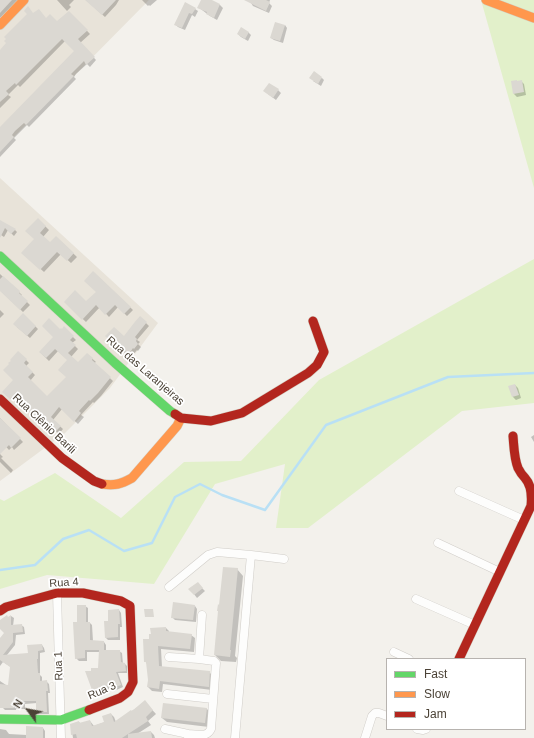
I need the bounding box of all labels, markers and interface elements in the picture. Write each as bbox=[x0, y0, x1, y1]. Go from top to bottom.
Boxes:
street label: Rua das Laranjeiras bbox=[104, 334, 186, 408]
street label: Rua Clênio Barili bbox=[10, 391, 78, 457]
street label: Rua 4 bbox=[49, 575, 79, 591]
street label: Rua 1 bbox=[52, 651, 66, 681]
legend bbox=[386, 658, 526, 730]
text: Fast bbox=[424, 667, 447, 681]
street label: Rua 3 bbox=[86, 679, 118, 703]
text: Slow bbox=[424, 687, 450, 701]
north arrow bbox=[8, 690, 48, 730]
text: N bbox=[11, 697, 25, 710]
text: Jam bbox=[424, 707, 447, 721]

